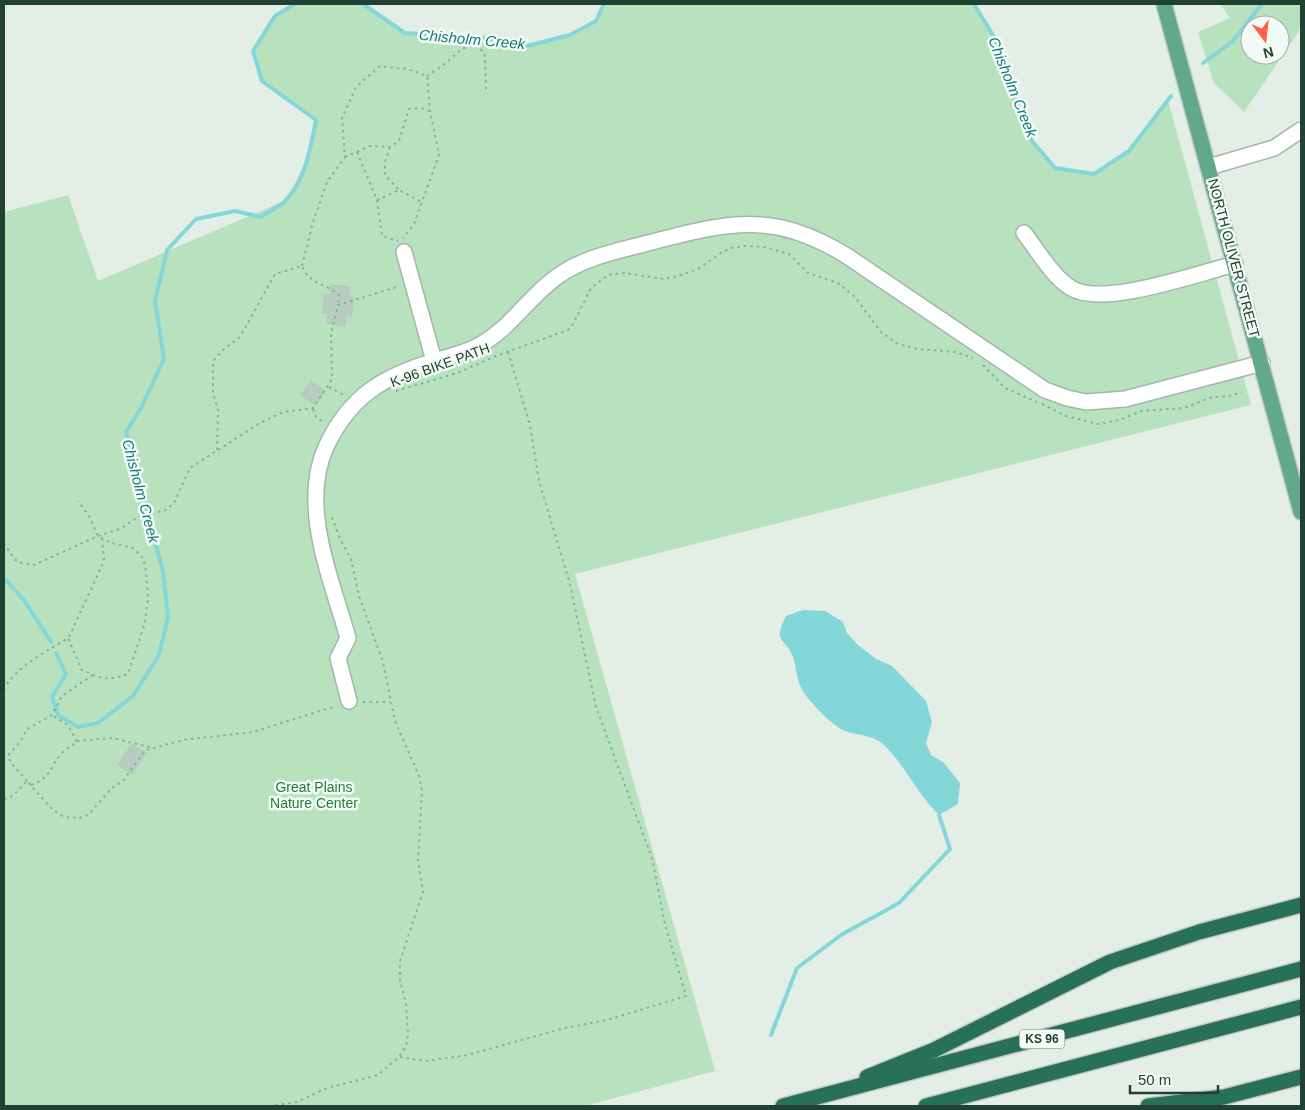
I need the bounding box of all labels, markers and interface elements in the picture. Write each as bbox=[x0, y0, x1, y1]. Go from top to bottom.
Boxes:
north arrow bbox=[1240, 15, 1290, 65]
water label: Chisholm Creek bbox=[418, 26, 527, 52]
water label: Chisholm Creek bbox=[985, 34, 1041, 141]
text: N bbox=[1261, 44, 1275, 62]
street label: NORTH OLIVER STREET bbox=[1205, 177, 1263, 340]
street label: K-96 BIKE PATH bbox=[388, 340, 492, 390]
water label: Chisholm Creek bbox=[119, 437, 163, 546]
park label: Great Plains Nature Center bbox=[270, 779, 358, 811]
road number: KS 96 bbox=[1020, 1030, 1064, 1048]
scale bar bbox=[1130, 1062, 1218, 1094]
text: 50 m bbox=[1138, 1071, 1171, 1088]

